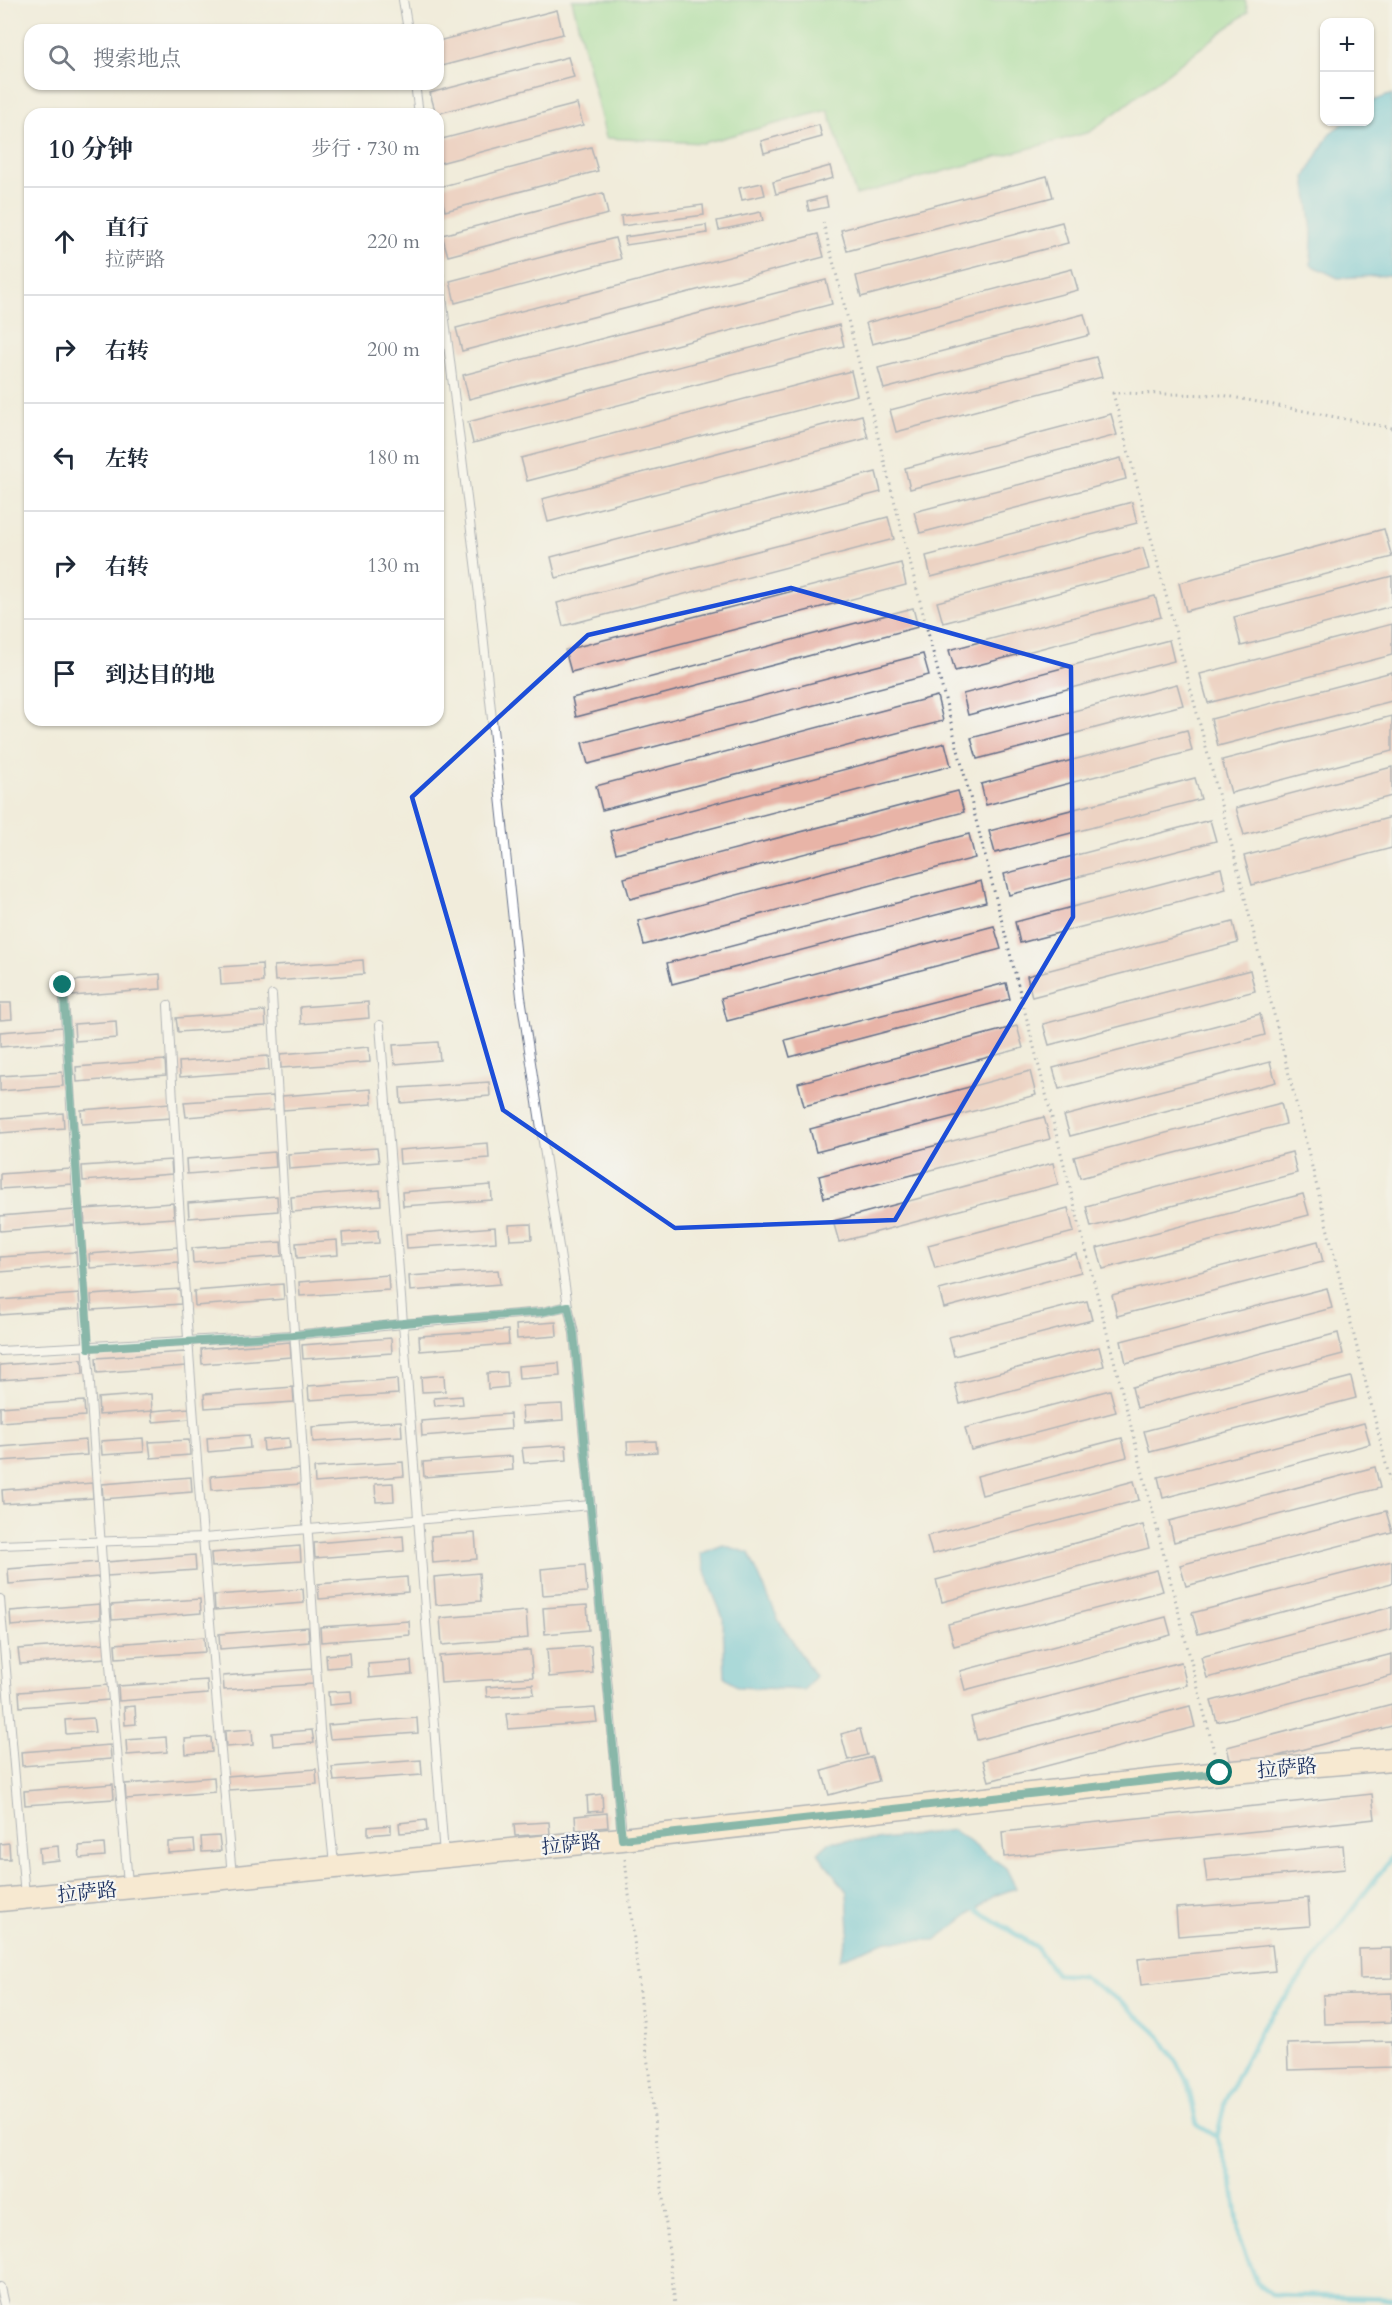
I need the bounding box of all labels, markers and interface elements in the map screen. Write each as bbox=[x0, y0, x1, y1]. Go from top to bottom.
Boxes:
map controls bbox=[1320, 18, 1374, 126]
button: + bbox=[1320, 18, 1374, 72]
search box bbox=[24, 24, 444, 90]
icon: search bbox=[45, 41, 78, 74]
text: 搜索地点 bbox=[93, 44, 181, 74]
button: − bbox=[1320, 72, 1374, 126]
text: 10 分钟 bbox=[48, 132, 134, 167]
text: 步行 · 730 m bbox=[311, 135, 420, 162]
text: 直行 bbox=[105, 213, 149, 243]
icon: ahead bbox=[48, 225, 81, 258]
text: 220 m bbox=[367, 228, 420, 255]
text: 拉萨路 bbox=[105, 246, 165, 273]
icon: right bbox=[48, 333, 81, 366]
text: 右转 bbox=[105, 336, 149, 366]
text: 200 m bbox=[367, 336, 420, 363]
icon: left bbox=[48, 441, 81, 474]
text: 左转 bbox=[105, 444, 149, 474]
text: 180 m bbox=[367, 444, 420, 471]
icon: right bbox=[48, 549, 81, 582]
text: 右转 bbox=[105, 552, 149, 582]
text: 130 m bbox=[367, 552, 420, 579]
icon: arrive bbox=[48, 657, 81, 690]
text: 到达目的地 bbox=[105, 660, 215, 690]
route end bbox=[49, 971, 75, 997]
street label: 拉萨路 bbox=[1256, 1752, 1318, 1785]
route start bbox=[1206, 1759, 1232, 1785]
street label: 拉萨路 bbox=[540, 1828, 602, 1861]
street label: 拉萨路 bbox=[56, 1876, 118, 1909]

